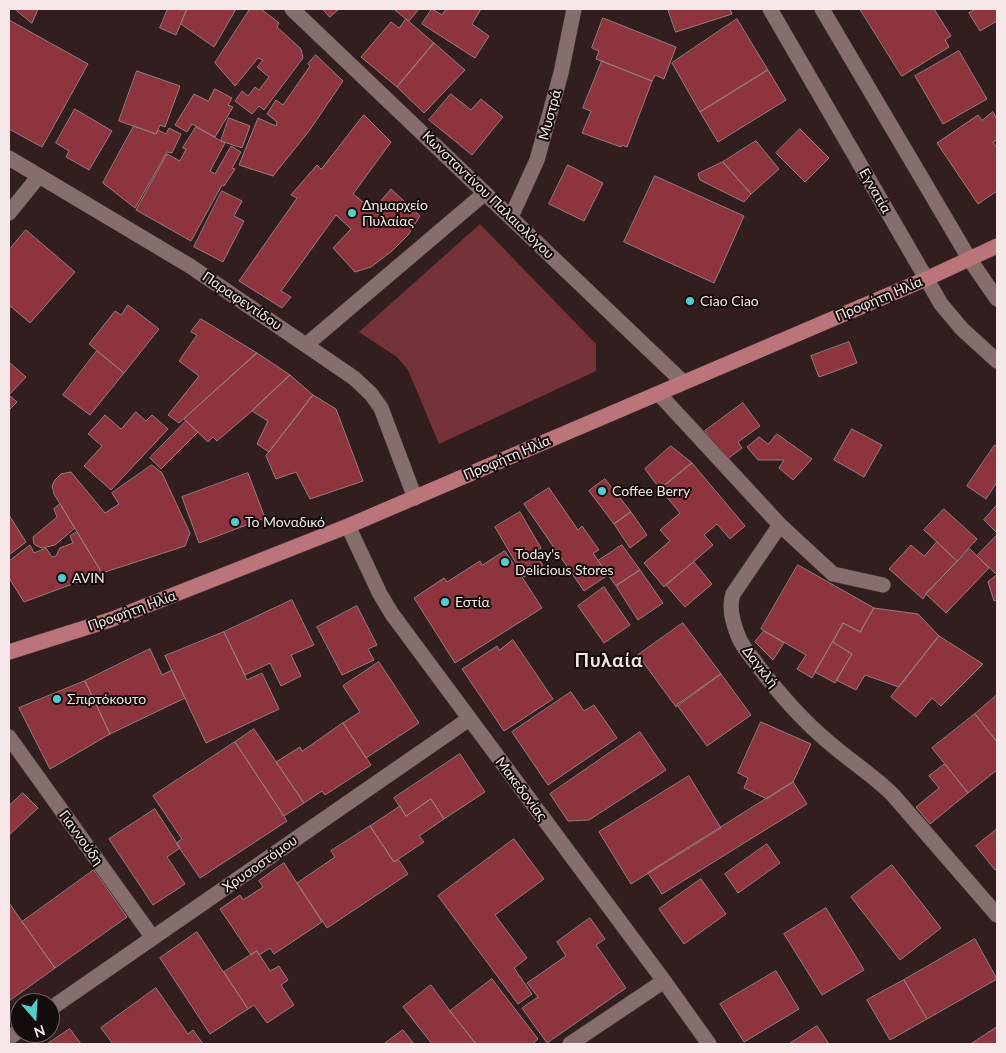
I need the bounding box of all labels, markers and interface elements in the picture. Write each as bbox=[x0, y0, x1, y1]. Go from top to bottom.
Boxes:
street label: Μυστρά bbox=[535, 88, 565, 142]
street label: Κωνσταντίνου Παλαιολόγου bbox=[419, 128, 557, 262]
street label: Εγνατία bbox=[855, 166, 895, 216]
place label: Δημαρχείο Πυλαίας bbox=[362, 197, 428, 230]
marker: Δημαρχείο Πυλαίας bbox=[346, 207, 358, 219]
street label: Παραφεντίδου bbox=[199, 268, 285, 334]
street label: Προφήτη Ηλία bbox=[833, 273, 925, 325]
place label: Ciao Ciao bbox=[700, 293, 759, 309]
marker: Ciao Ciao bbox=[684, 295, 696, 307]
street label: Προφήτη Ηλία bbox=[461, 432, 553, 484]
place label: Coffee Berry bbox=[612, 483, 690, 499]
marker: Coffee Berry bbox=[596, 485, 608, 497]
place label: Το Μοναδικό bbox=[245, 514, 325, 530]
marker: Το Μοναδικό bbox=[229, 516, 241, 528]
place label: Today's Delicious Stores bbox=[515, 546, 614, 578]
marker: Today's Delicious Stores bbox=[499, 556, 511, 568]
place label: AVIN bbox=[72, 570, 105, 586]
marker: AVIN bbox=[56, 572, 68, 584]
street label: Προφήτη Ηλία bbox=[86, 587, 178, 635]
place label: Εστία bbox=[455, 594, 490, 610]
marker: Εστία bbox=[439, 596, 451, 608]
street label: Δαγκλή bbox=[739, 643, 781, 691]
district label: Πυλαία bbox=[574, 650, 644, 672]
place label: Σπιρτόκουτο bbox=[67, 691, 146, 707]
marker: Σπιρτόκουτο bbox=[51, 693, 63, 705]
street label: Μακεδονίας bbox=[492, 754, 550, 824]
street label: Γιαννούδη bbox=[55, 807, 107, 869]
street label: Χρυσοστόμου bbox=[219, 832, 301, 896]
north arrow bbox=[10, 993, 60, 1043]
text: N bbox=[32, 1022, 48, 1042]

